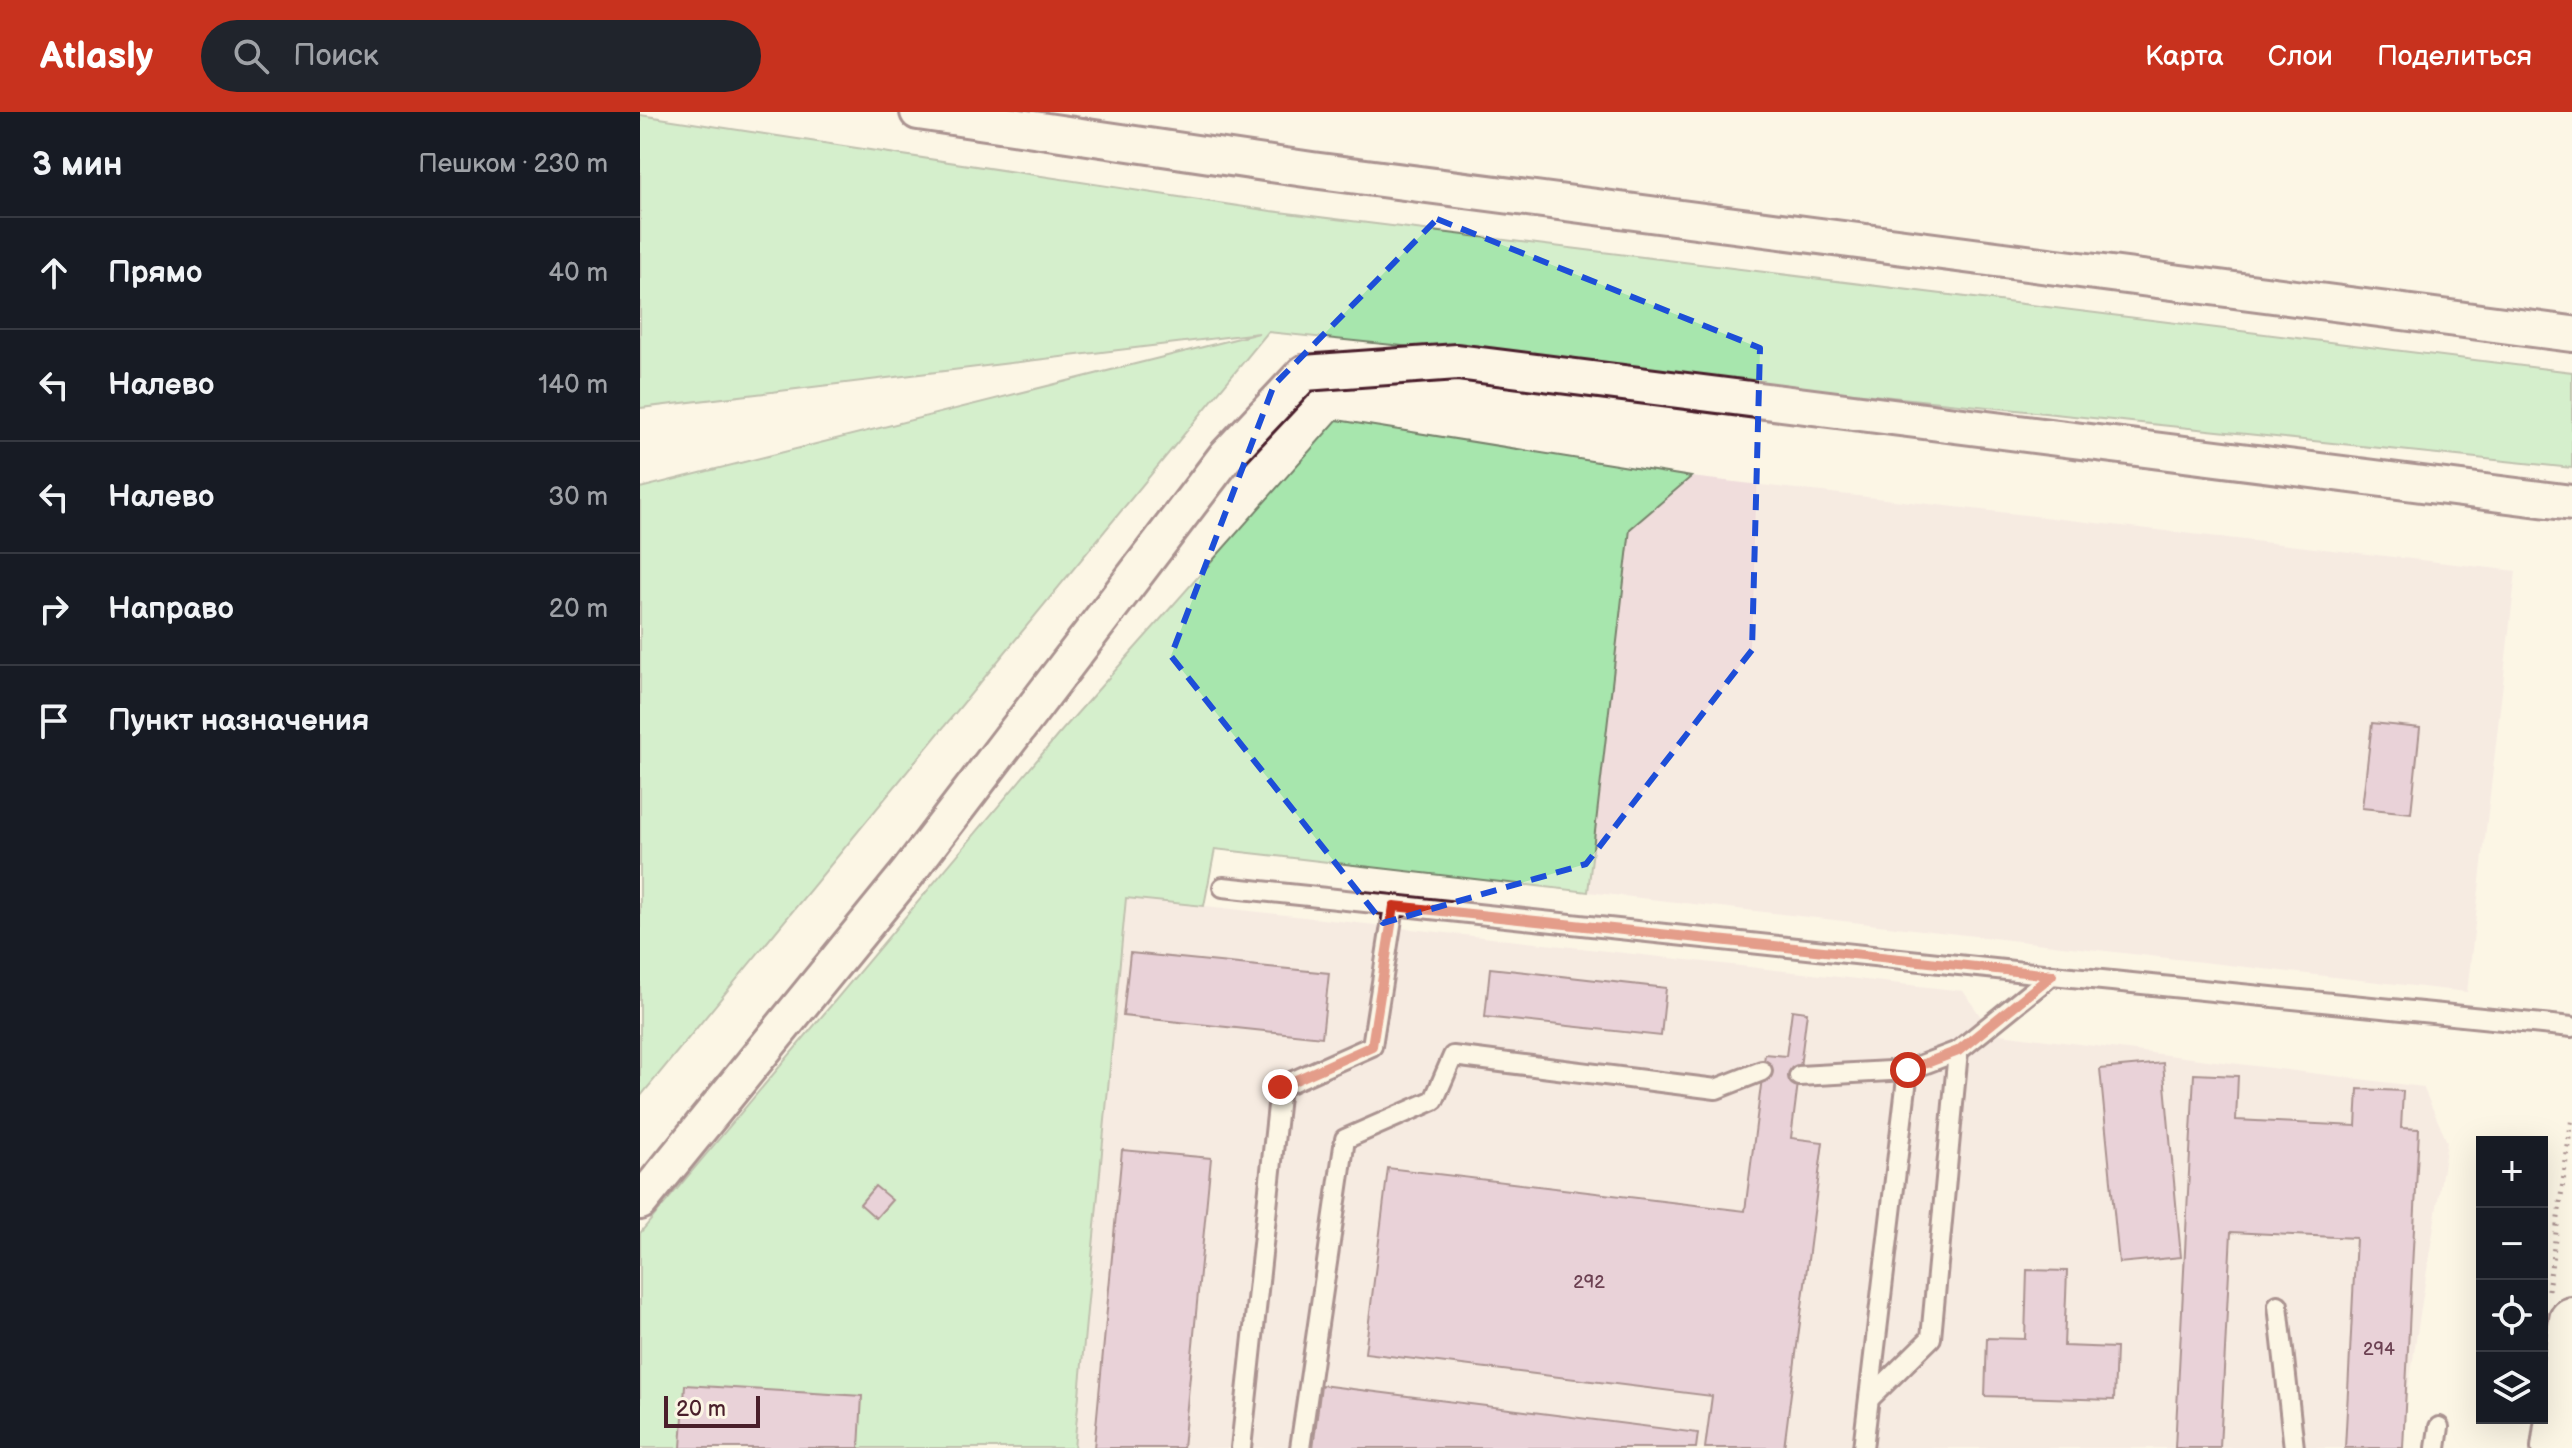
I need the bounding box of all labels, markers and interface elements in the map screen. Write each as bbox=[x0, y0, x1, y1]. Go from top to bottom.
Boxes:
search box bbox=[201, 20, 761, 92]
text: Atlasly bbox=[40, 34, 153, 79]
icon: search bbox=[229, 34, 273, 78]
text: Поиск bbox=[293, 38, 379, 74]
text: Карта bbox=[2145, 40, 2224, 73]
text: Слои bbox=[2268, 40, 2333, 73]
text: Поделиться bbox=[2377, 40, 2532, 73]
text: 3 мин bbox=[32, 144, 123, 185]
text: Пешком · 230 m bbox=[418, 149, 608, 180]
icon: ahead bbox=[32, 251, 76, 295]
text: Прямо bbox=[108, 255, 202, 291]
text: 40 m bbox=[548, 258, 608, 289]
icon: left bbox=[32, 363, 76, 407]
text: Налево bbox=[108, 367, 214, 403]
text: 140 m bbox=[538, 370, 608, 401]
icon: left bbox=[32, 475, 76, 519]
text: Налево bbox=[108, 479, 214, 515]
text: 30 m bbox=[548, 482, 608, 513]
icon: right bbox=[32, 587, 76, 631]
text: Направо bbox=[108, 591, 234, 627]
text: 20 m bbox=[549, 594, 608, 625]
icon: arrive bbox=[32, 699, 76, 743]
text: Пункт назначения bbox=[108, 703, 369, 739]
route start bbox=[1890, 1052, 1926, 1088]
route end bbox=[1262, 1069, 1298, 1105]
map controls bbox=[2476, 1136, 2548, 1424]
button: + bbox=[2476, 1136, 2548, 1208]
button: − bbox=[2476, 1208, 2548, 1280]
house number: 292 bbox=[1573, 1272, 1605, 1293]
button: locate bbox=[2476, 1280, 2548, 1352]
house number: 294 bbox=[2363, 1339, 2395, 1360]
button: layers bbox=[2476, 1352, 2548, 1424]
scale bar bbox=[664, 1392, 760, 1428]
text: 20 m bbox=[676, 1396, 726, 1423]

